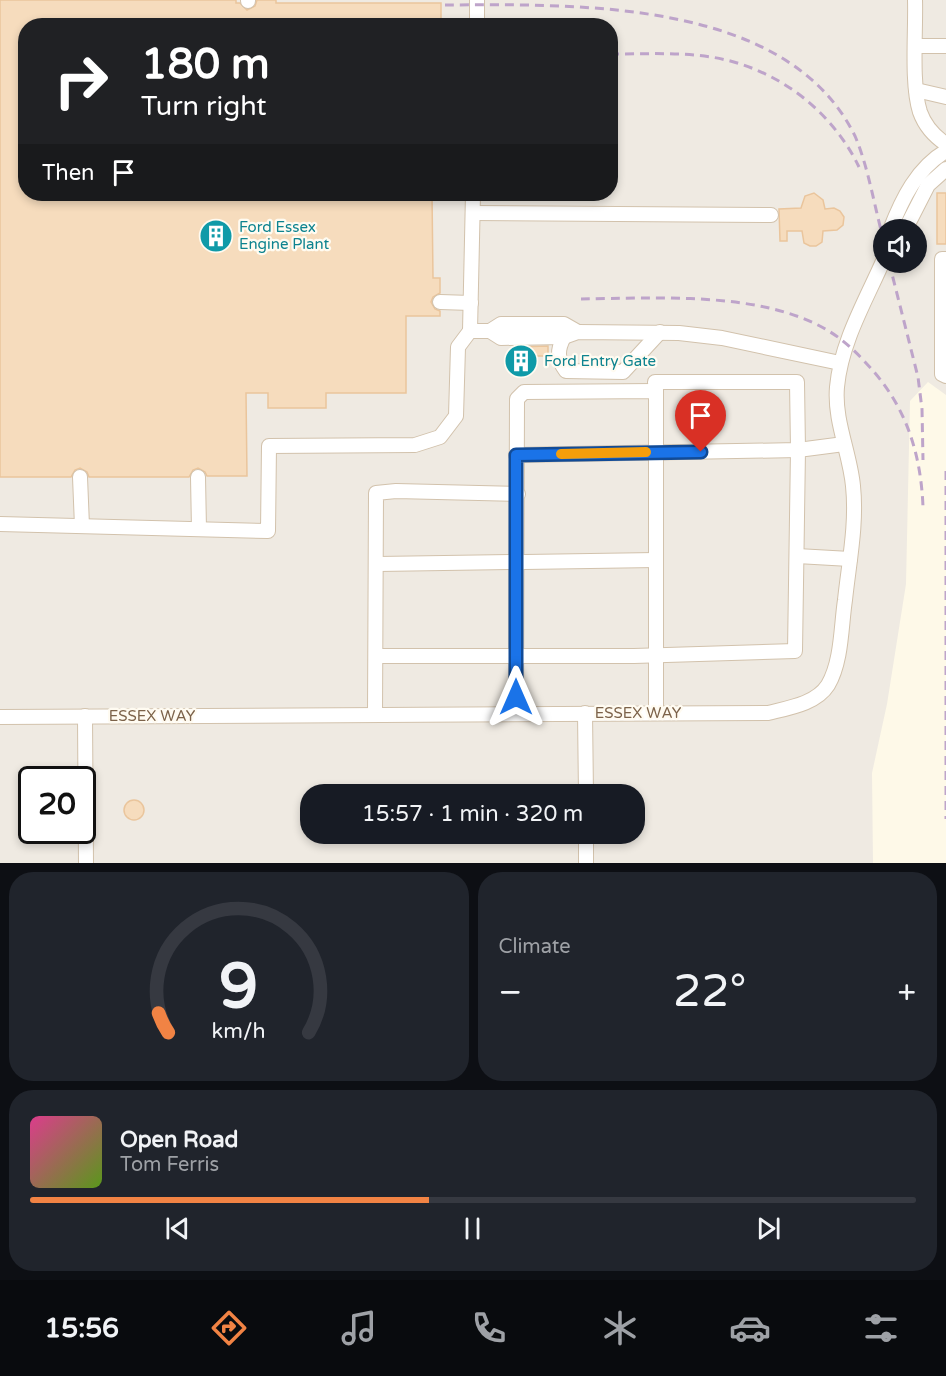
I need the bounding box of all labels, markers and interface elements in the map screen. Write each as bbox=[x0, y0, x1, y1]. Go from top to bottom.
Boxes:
text: 180 m bbox=[141, 39, 270, 90]
icon: right bbox=[42, 42, 120, 120]
text: Turn right bbox=[141, 90, 267, 123]
icon: arrive bbox=[107, 156, 140, 189]
text: Then bbox=[42, 160, 95, 186]
building icon: Ford Essex Engine Plant bbox=[198, 218, 234, 254]
place label: Ford Essex Engine Plant bbox=[239, 218, 329, 253]
map controls bbox=[873, 219, 927, 273]
button: sound bbox=[873, 219, 927, 273]
building icon: Ford Entry Gate bbox=[503, 343, 539, 379]
place label: Ford Entry Gate bbox=[544, 352, 656, 370]
pin bbox=[675, 390, 726, 452]
icon: arrive bbox=[684, 399, 717, 432]
position arrow bbox=[484, 665, 548, 729]
street label: ESSEX WAY bbox=[595, 704, 682, 722]
street label: ESSEX WAY bbox=[109, 707, 196, 725]
speed limit sign: 20 bbox=[18, 766, 96, 844]
text: 15:57 · 1 min · 320 m bbox=[362, 801, 583, 827]
text: Climate bbox=[499, 935, 571, 959]
text: 9 bbox=[219, 950, 258, 1025]
text: 22° bbox=[673, 965, 746, 1019]
text: − bbox=[499, 973, 522, 1012]
text: + bbox=[897, 973, 916, 1012]
text: km/h bbox=[212, 1019, 266, 1045]
text: Open Road bbox=[120, 1127, 238, 1153]
text: Tom Ferris bbox=[120, 1153, 219, 1177]
icon: previous bbox=[161, 1212, 194, 1245]
icon: pause bbox=[456, 1212, 489, 1245]
icon: next bbox=[752, 1212, 785, 1245]
icon: directions bbox=[208, 1307, 250, 1349]
icon: music bbox=[338, 1307, 380, 1349]
icon: phone bbox=[468, 1307, 510, 1349]
icon: climate bbox=[599, 1307, 641, 1349]
icon: car bbox=[729, 1307, 771, 1349]
icon: filters bbox=[860, 1307, 902, 1349]
text: 15:56 bbox=[44, 1312, 119, 1345]

